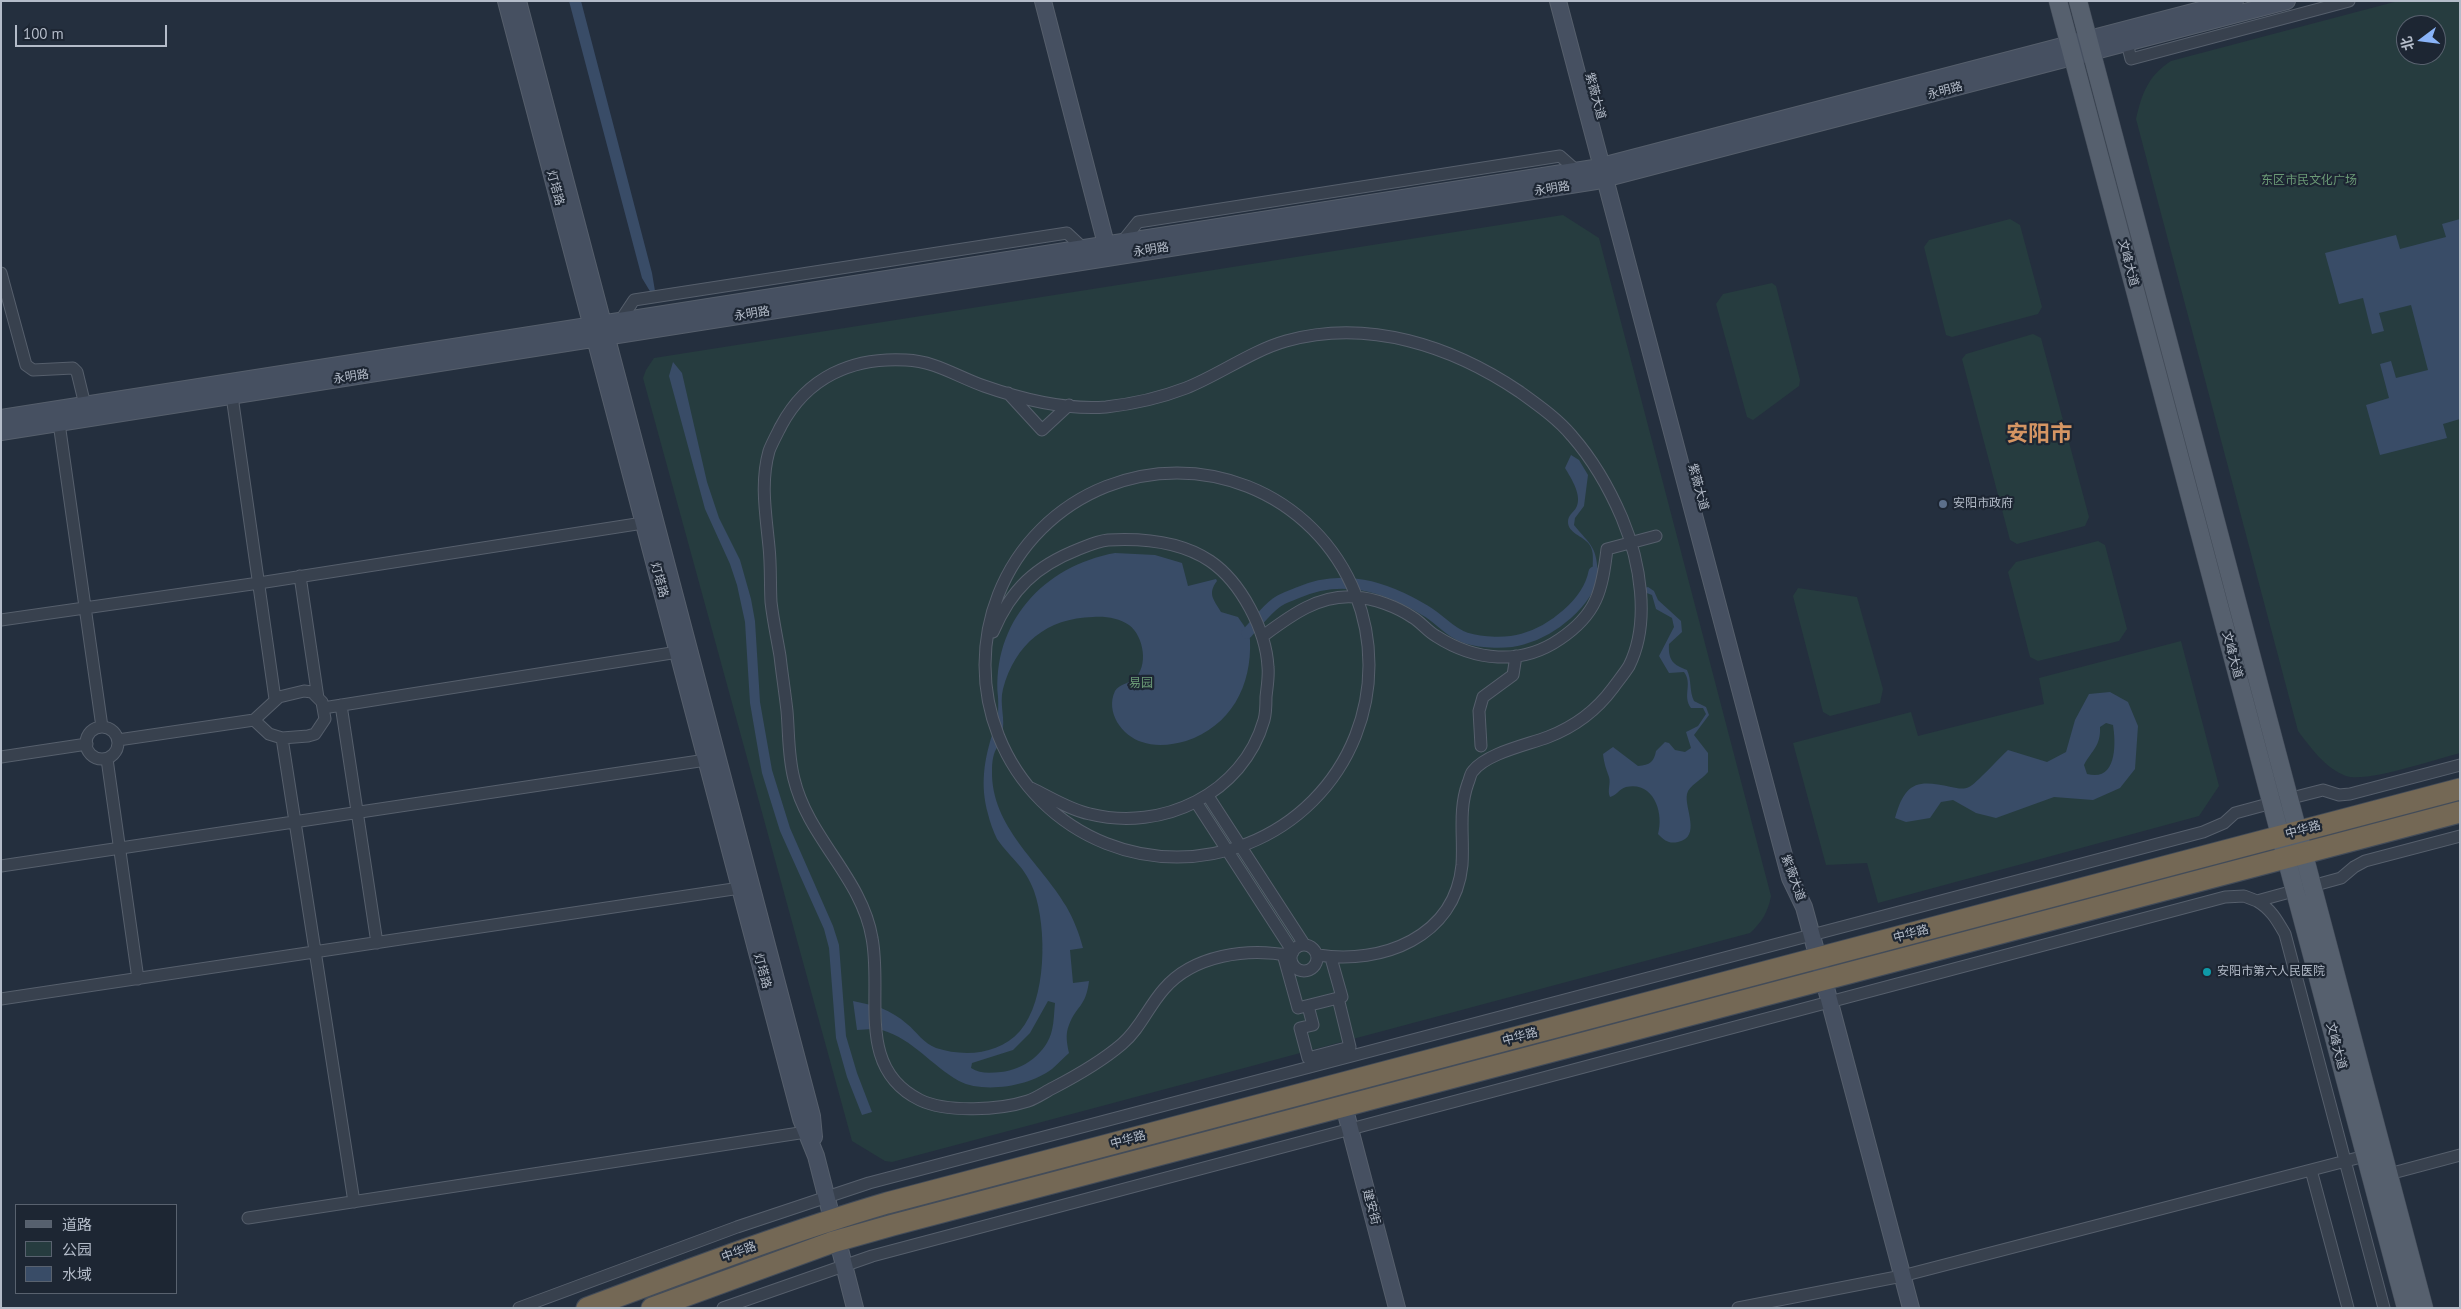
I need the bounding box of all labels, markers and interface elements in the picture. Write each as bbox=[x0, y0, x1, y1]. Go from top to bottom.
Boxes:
scale bar bbox=[18, 15, 170, 47]
north arrow bbox=[2396, 15, 2446, 65]
text: 100 m bbox=[23, 24, 64, 43]
text: 北 bbox=[2397, 35, 2418, 53]
street label: 紫薇大道 bbox=[1582, 71, 1608, 121]
street label: 永明路 bbox=[1926, 79, 1964, 103]
street label: 灯塔路 bbox=[543, 169, 567, 207]
park label: 东区市民文化广场 bbox=[2261, 174, 2357, 188]
street label: 永明路 bbox=[1533, 179, 1571, 199]
street label: 文峰大道 bbox=[2115, 238, 2141, 288]
street label: 永明路 bbox=[1132, 240, 1170, 260]
street label: 永明路 bbox=[733, 304, 771, 324]
street label: 永明路 bbox=[332, 367, 370, 387]
district label: 安阳市 bbox=[2006, 422, 2072, 448]
street label: 紫薇大道 bbox=[1685, 462, 1711, 512]
place label: 安阳市政府 bbox=[1953, 497, 2013, 511]
marker: 安阳市政府 bbox=[1937, 498, 1949, 510]
street label: 灯塔路 bbox=[647, 561, 671, 599]
street label: 文峰大道 bbox=[2219, 630, 2245, 680]
park label: 易园 bbox=[1129, 677, 1153, 691]
street label: 中华路 bbox=[2284, 818, 2322, 842]
street label: 紫薇大道 bbox=[1778, 853, 1808, 903]
street label: 中华路 bbox=[1892, 922, 1930, 946]
street label: 灯塔路 bbox=[750, 952, 774, 990]
place label: 安阳市第六人民医院 bbox=[2217, 965, 2325, 979]
marker: 安阳市第六人民医院 bbox=[2201, 966, 2213, 978]
street label: 文峰大道 bbox=[2323, 1021, 2349, 1071]
street label: 中华路 bbox=[1501, 1025, 1539, 1049]
street label: 中华路 bbox=[1109, 1128, 1147, 1152]
street label: 建安街 bbox=[1359, 1188, 1383, 1226]
legend bbox=[15, 1204, 178, 1294]
text: 道路 bbox=[62, 1215, 92, 1234]
street label: 中华路 bbox=[720, 1239, 758, 1265]
text: 公园 bbox=[62, 1240, 92, 1259]
text: 水域 bbox=[62, 1265, 92, 1284]

